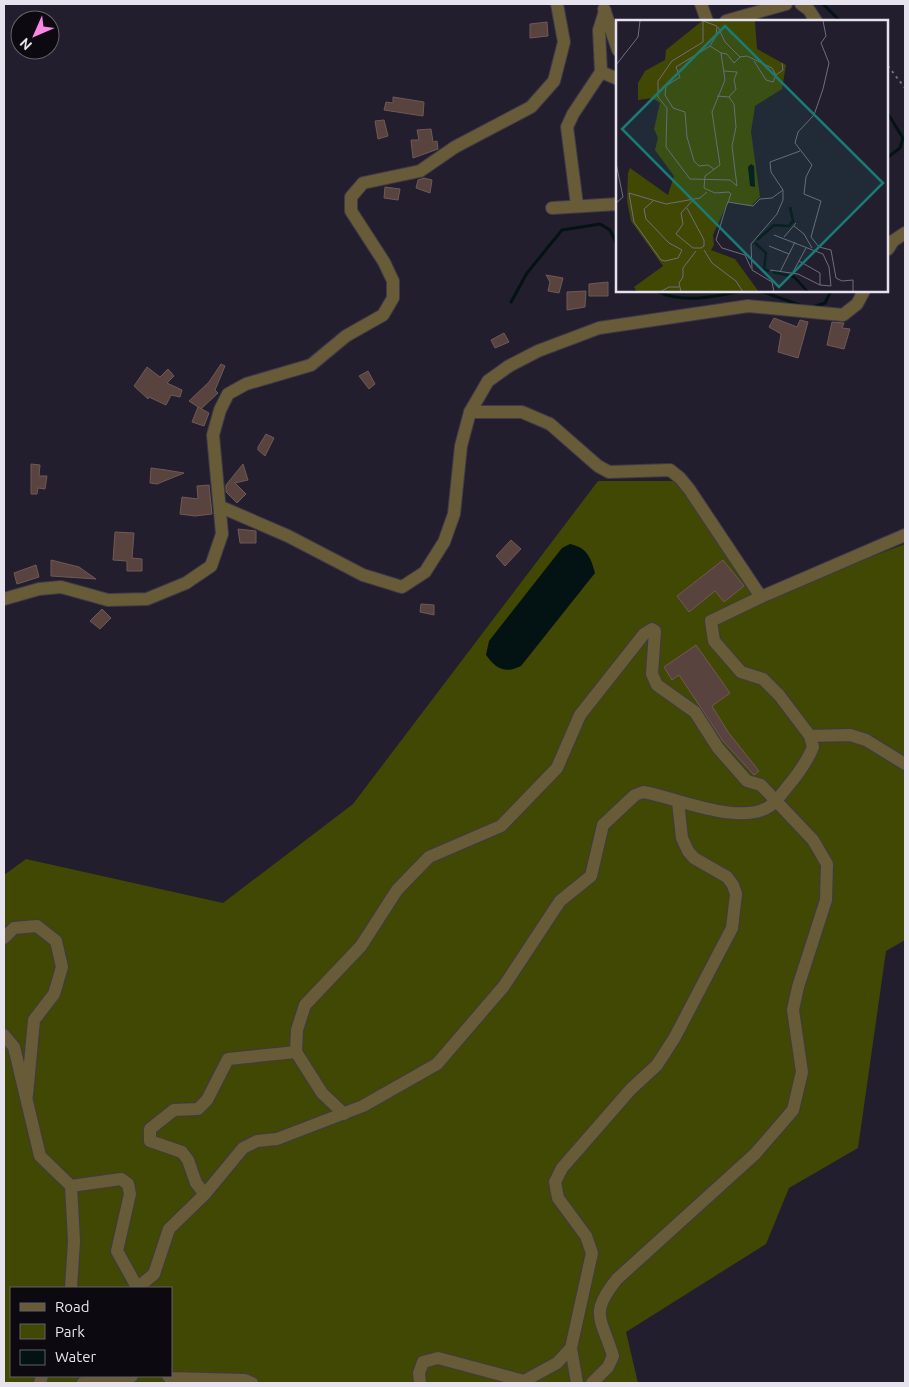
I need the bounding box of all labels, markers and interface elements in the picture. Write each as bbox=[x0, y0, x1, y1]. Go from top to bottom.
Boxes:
north arrow bbox=[10, 10, 60, 60]
inset map bbox=[616, 20, 889, 292]
text: N bbox=[16, 35, 35, 54]
legend bbox=[10, 1287, 172, 1377]
text: Road bbox=[55, 1298, 90, 1315]
text: Park bbox=[55, 1323, 85, 1340]
text: Water bbox=[55, 1348, 96, 1365]

